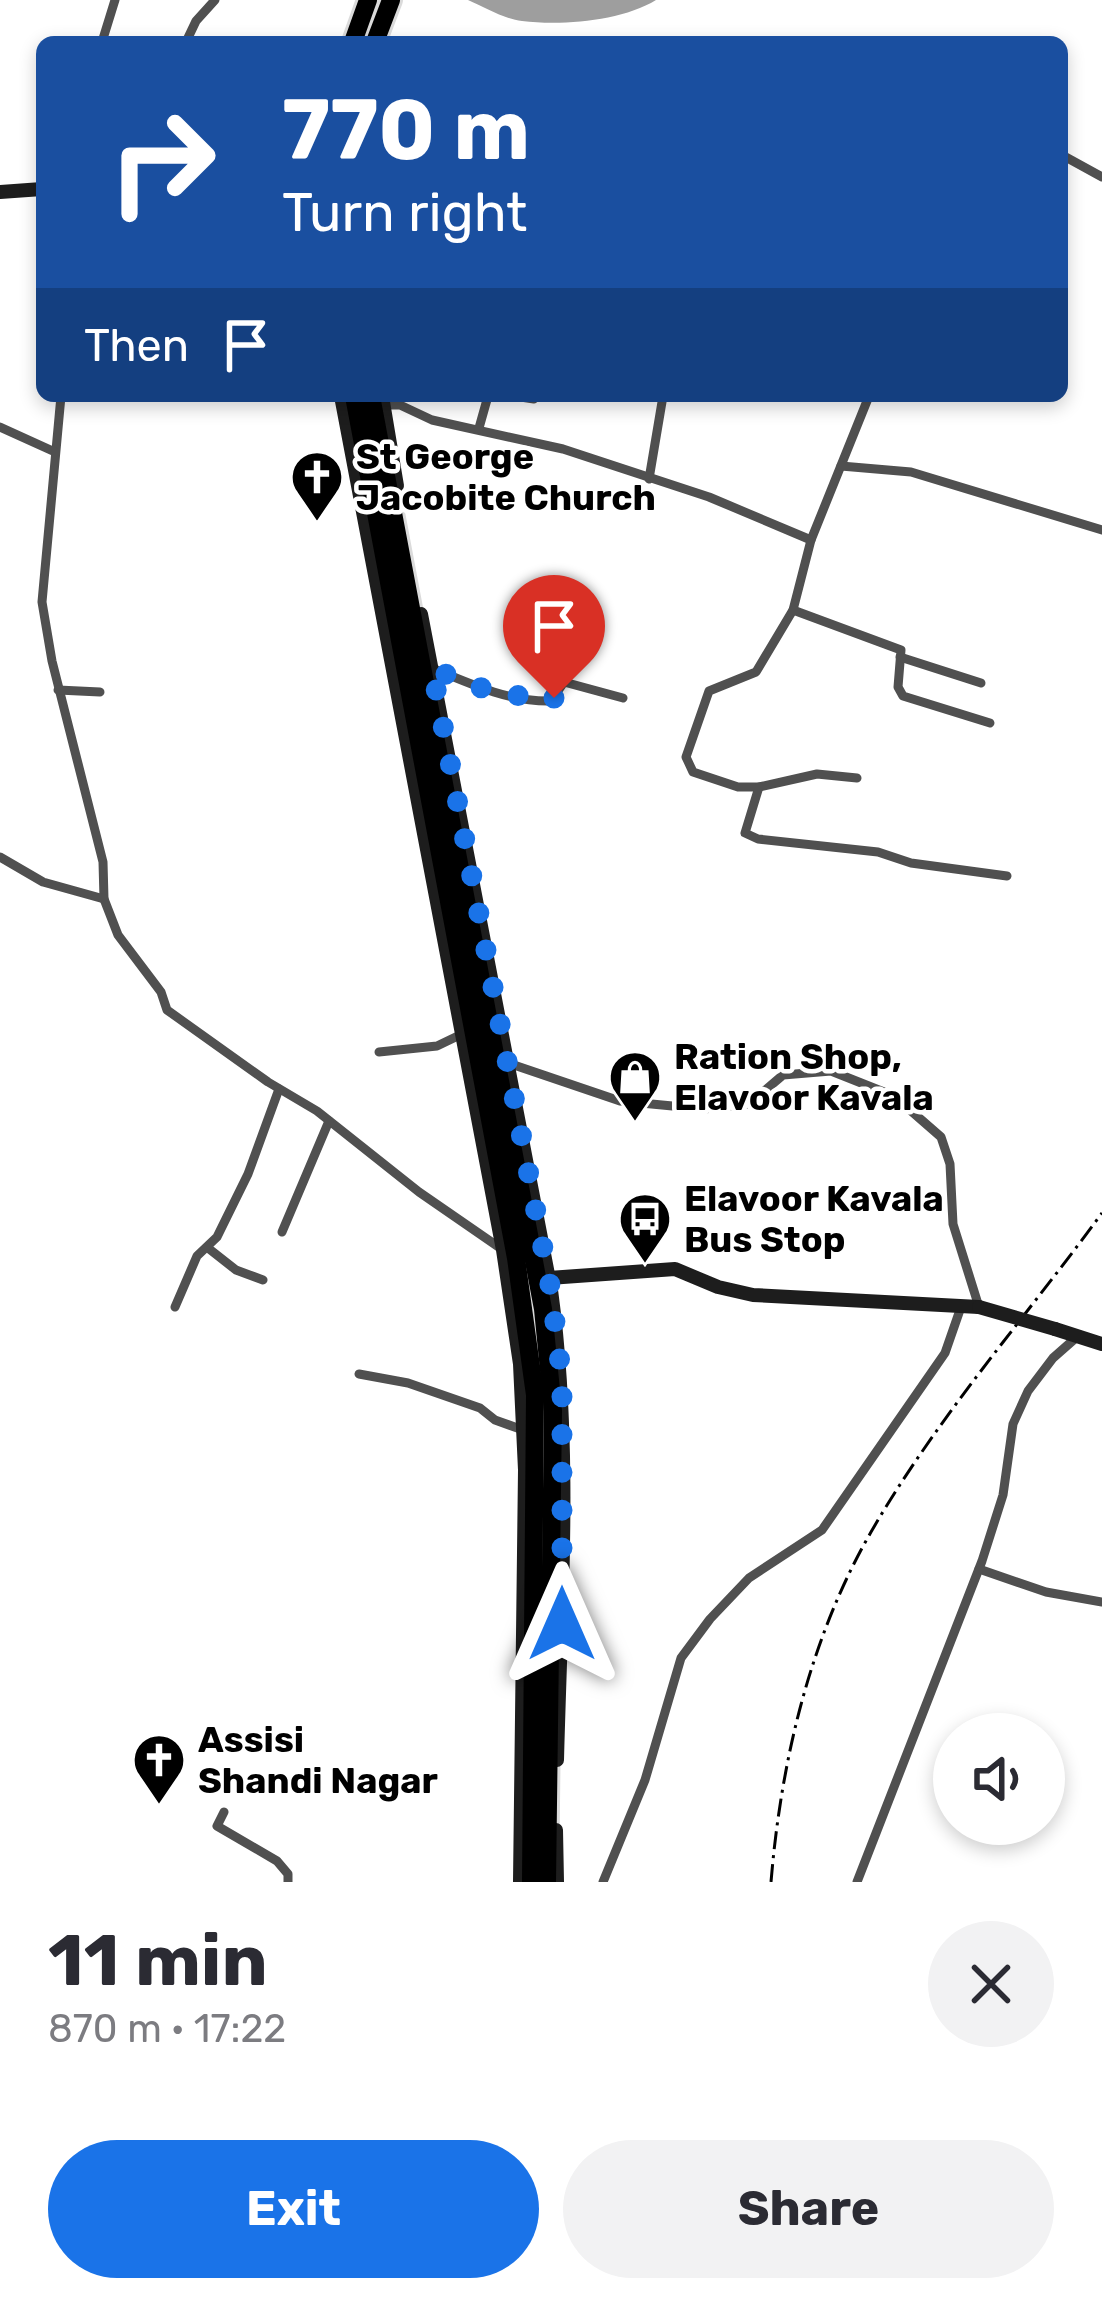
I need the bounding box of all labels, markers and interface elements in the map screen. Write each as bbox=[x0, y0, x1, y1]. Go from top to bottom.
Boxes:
text: 770 m bbox=[282, 80, 530, 180]
icon: right bbox=[84, 84, 240, 240]
text: Turn right bbox=[282, 181, 527, 245]
icon: arrive bbox=[213, 312, 279, 378]
text: Then bbox=[84, 319, 189, 372]
place label: St George Jacobite Church bbox=[356, 435, 656, 519]
church icon: St George Jacobite Church bbox=[289, 449, 345, 523]
pin bbox=[503, 575, 605, 698]
icon: arrive bbox=[521, 593, 587, 659]
place label: Ration Shop, Elavoor Kavala bbox=[674, 1035, 934, 1119]
shop icon: Ration Shop, Elavoor Kavala bbox=[607, 1049, 663, 1123]
place label: Elavoor Kavala Bus Stop bbox=[684, 1177, 944, 1261]
bus stop icon: Elavoor Kavala Bus Stop bbox=[617, 1191, 673, 1265]
position arrow bbox=[499, 1561, 625, 1687]
map controls bbox=[933, 1713, 1065, 1845]
button: sound bbox=[933, 1713, 1065, 1845]
place label: Assisi Shandi Nagar bbox=[198, 1718, 438, 1802]
church icon: Assisi Shandi Nagar bbox=[131, 1732, 187, 1806]
text: 11 min bbox=[48, 1918, 268, 2003]
button: close bbox=[928, 1921, 1054, 2047]
text: 870 m · 17:22 bbox=[48, 2006, 286, 2052]
button: Exit bbox=[48, 2140, 539, 2278]
button: Share bbox=[563, 2140, 1054, 2278]

